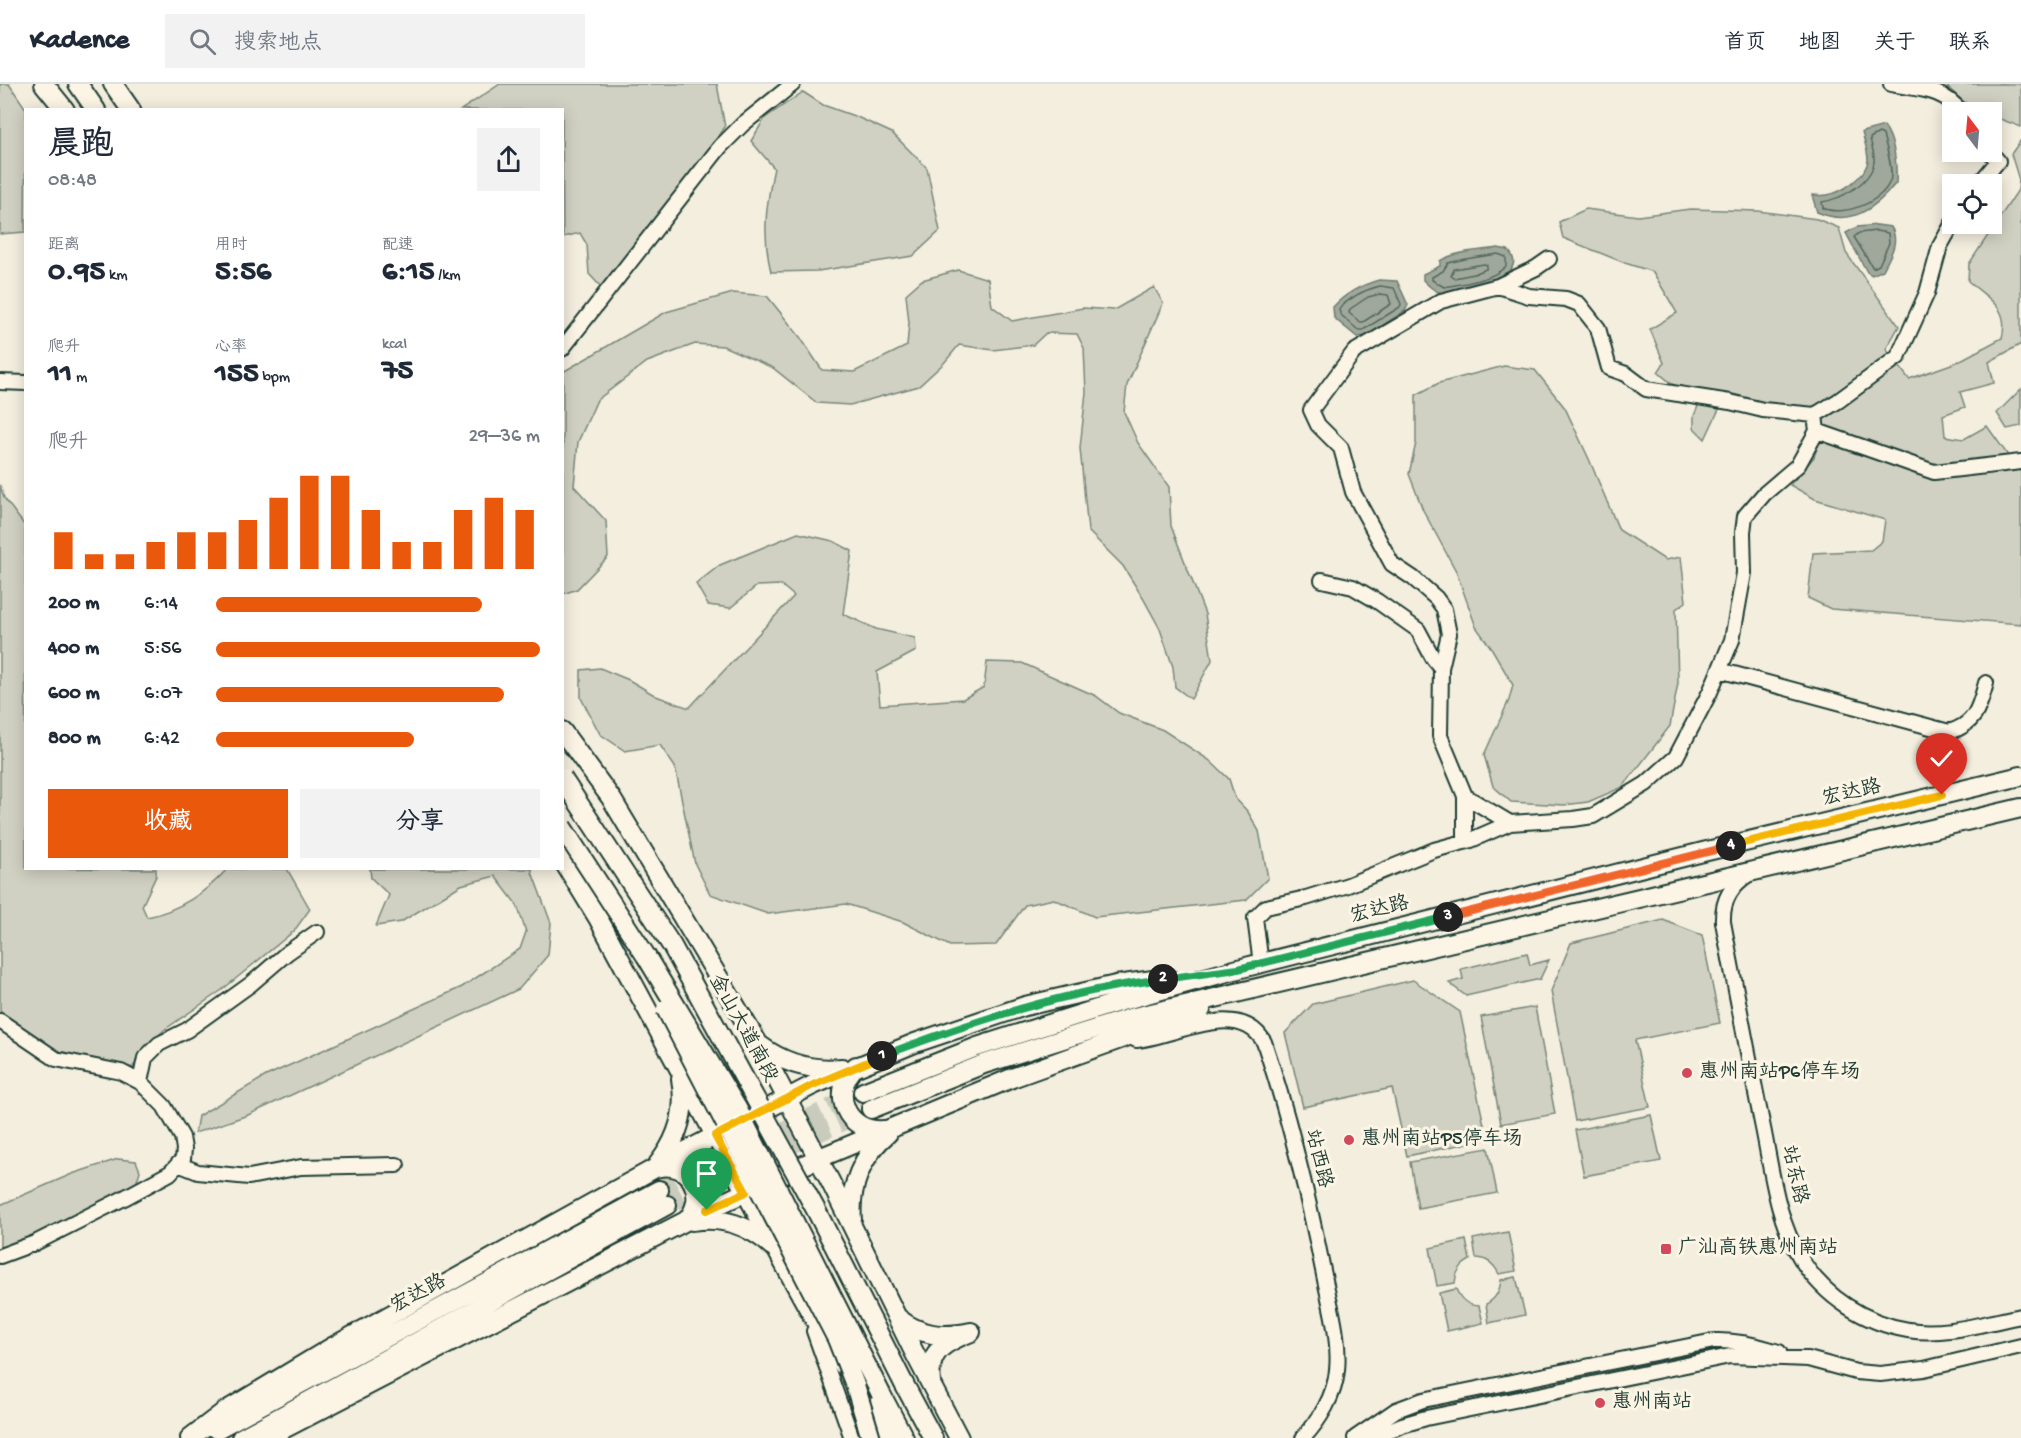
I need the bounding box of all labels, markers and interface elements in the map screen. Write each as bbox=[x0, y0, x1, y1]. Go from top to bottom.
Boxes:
search box bbox=[165, 14, 585, 68]
text: Kadence bbox=[30, 25, 129, 58]
icon: search bbox=[186, 25, 219, 58]
text: 搜索地点 bbox=[234, 31, 322, 57]
text: 首页 bbox=[1724, 32, 1766, 57]
text: 地图 bbox=[1799, 32, 1841, 57]
text: 关于 bbox=[1874, 32, 1916, 57]
text: 联系 bbox=[1949, 32, 1991, 57]
north arrow bbox=[1942, 102, 2002, 162]
map controls bbox=[1942, 102, 2002, 234]
text: 晨跑 bbox=[48, 128, 114, 166]
button: share bbox=[477, 128, 540, 191]
text: 08:48 bbox=[48, 170, 97, 193]
button: locate bbox=[1942, 174, 2002, 234]
text: 距离 bbox=[48, 237, 80, 256]
text: 用时 bbox=[215, 237, 247, 256]
text: 配速 bbox=[382, 237, 414, 256]
text: 0.95 bbox=[48, 256, 105, 291]
text: 5:56 bbox=[215, 256, 271, 291]
text: 6:15 bbox=[382, 256, 435, 291]
text: km bbox=[105, 267, 128, 286]
text: /km bbox=[435, 267, 461, 286]
text: kcal bbox=[382, 336, 407, 355]
text: 爬升 bbox=[48, 339, 80, 358]
text: 心率 bbox=[215, 339, 247, 358]
text: 75 bbox=[382, 355, 413, 390]
text: 11 bbox=[48, 358, 72, 393]
text: 155 bbox=[215, 358, 259, 393]
text: m bbox=[72, 369, 87, 388]
text: bpm bbox=[259, 369, 290, 388]
text: 29–36 m bbox=[468, 426, 540, 449]
text: 爬升 bbox=[48, 432, 88, 455]
text: 200 m bbox=[48, 593, 99, 616]
text: 6:14 bbox=[144, 593, 178, 616]
text: 400 m bbox=[48, 638, 99, 661]
text: 5:56 bbox=[144, 638, 181, 661]
text: 600 m bbox=[48, 683, 100, 706]
text: 6:07 bbox=[144, 683, 182, 706]
text: 800 m bbox=[48, 728, 101, 751]
text: 6:42 bbox=[144, 728, 180, 751]
pin bbox=[1916, 733, 1967, 795]
icon: check bbox=[1925, 742, 1958, 775]
street label: 宏达路 bbox=[1820, 774, 1885, 812]
button: 收藏 bbox=[48, 789, 288, 858]
button: 分享 bbox=[300, 789, 540, 858]
pin: 4 bbox=[1716, 831, 1746, 861]
text: 4 bbox=[1727, 836, 1735, 855]
street label: 宏达路 bbox=[1348, 890, 1413, 929]
pin: 3 bbox=[1433, 902, 1463, 932]
text: 3 bbox=[1444, 907, 1452, 926]
pin: 2 bbox=[1148, 964, 1178, 994]
text: 2 bbox=[1159, 969, 1167, 988]
street label: 金山大道南段 bbox=[703, 970, 783, 1087]
pin: 1 bbox=[867, 1041, 897, 1071]
text: 1 bbox=[879, 1046, 885, 1065]
place label: 惠州南站P6停车场 bbox=[1699, 1060, 1860, 1085]
marker: 惠州南站P6停车场 bbox=[1680, 1066, 1694, 1080]
street label: 站西路 bbox=[1299, 1127, 1338, 1192]
place label: 惠州南站P5停车场 bbox=[1361, 1127, 1523, 1152]
marker: 惠州南站P5停车场 bbox=[1342, 1133, 1356, 1147]
street label: 站东路 bbox=[1775, 1143, 1813, 1208]
pin bbox=[681, 1148, 732, 1210]
icon: arrive bbox=[690, 1157, 723, 1190]
place label: 广汕高铁惠州南站 bbox=[1678, 1236, 1838, 1261]
marker: 广汕高铁惠州南站 bbox=[1659, 1242, 1673, 1256]
street label: 宏达路 bbox=[386, 1268, 452, 1320]
place label: 惠州南站 bbox=[1612, 1390, 1692, 1415]
marker: 惠州南站 bbox=[1593, 1396, 1607, 1410]

